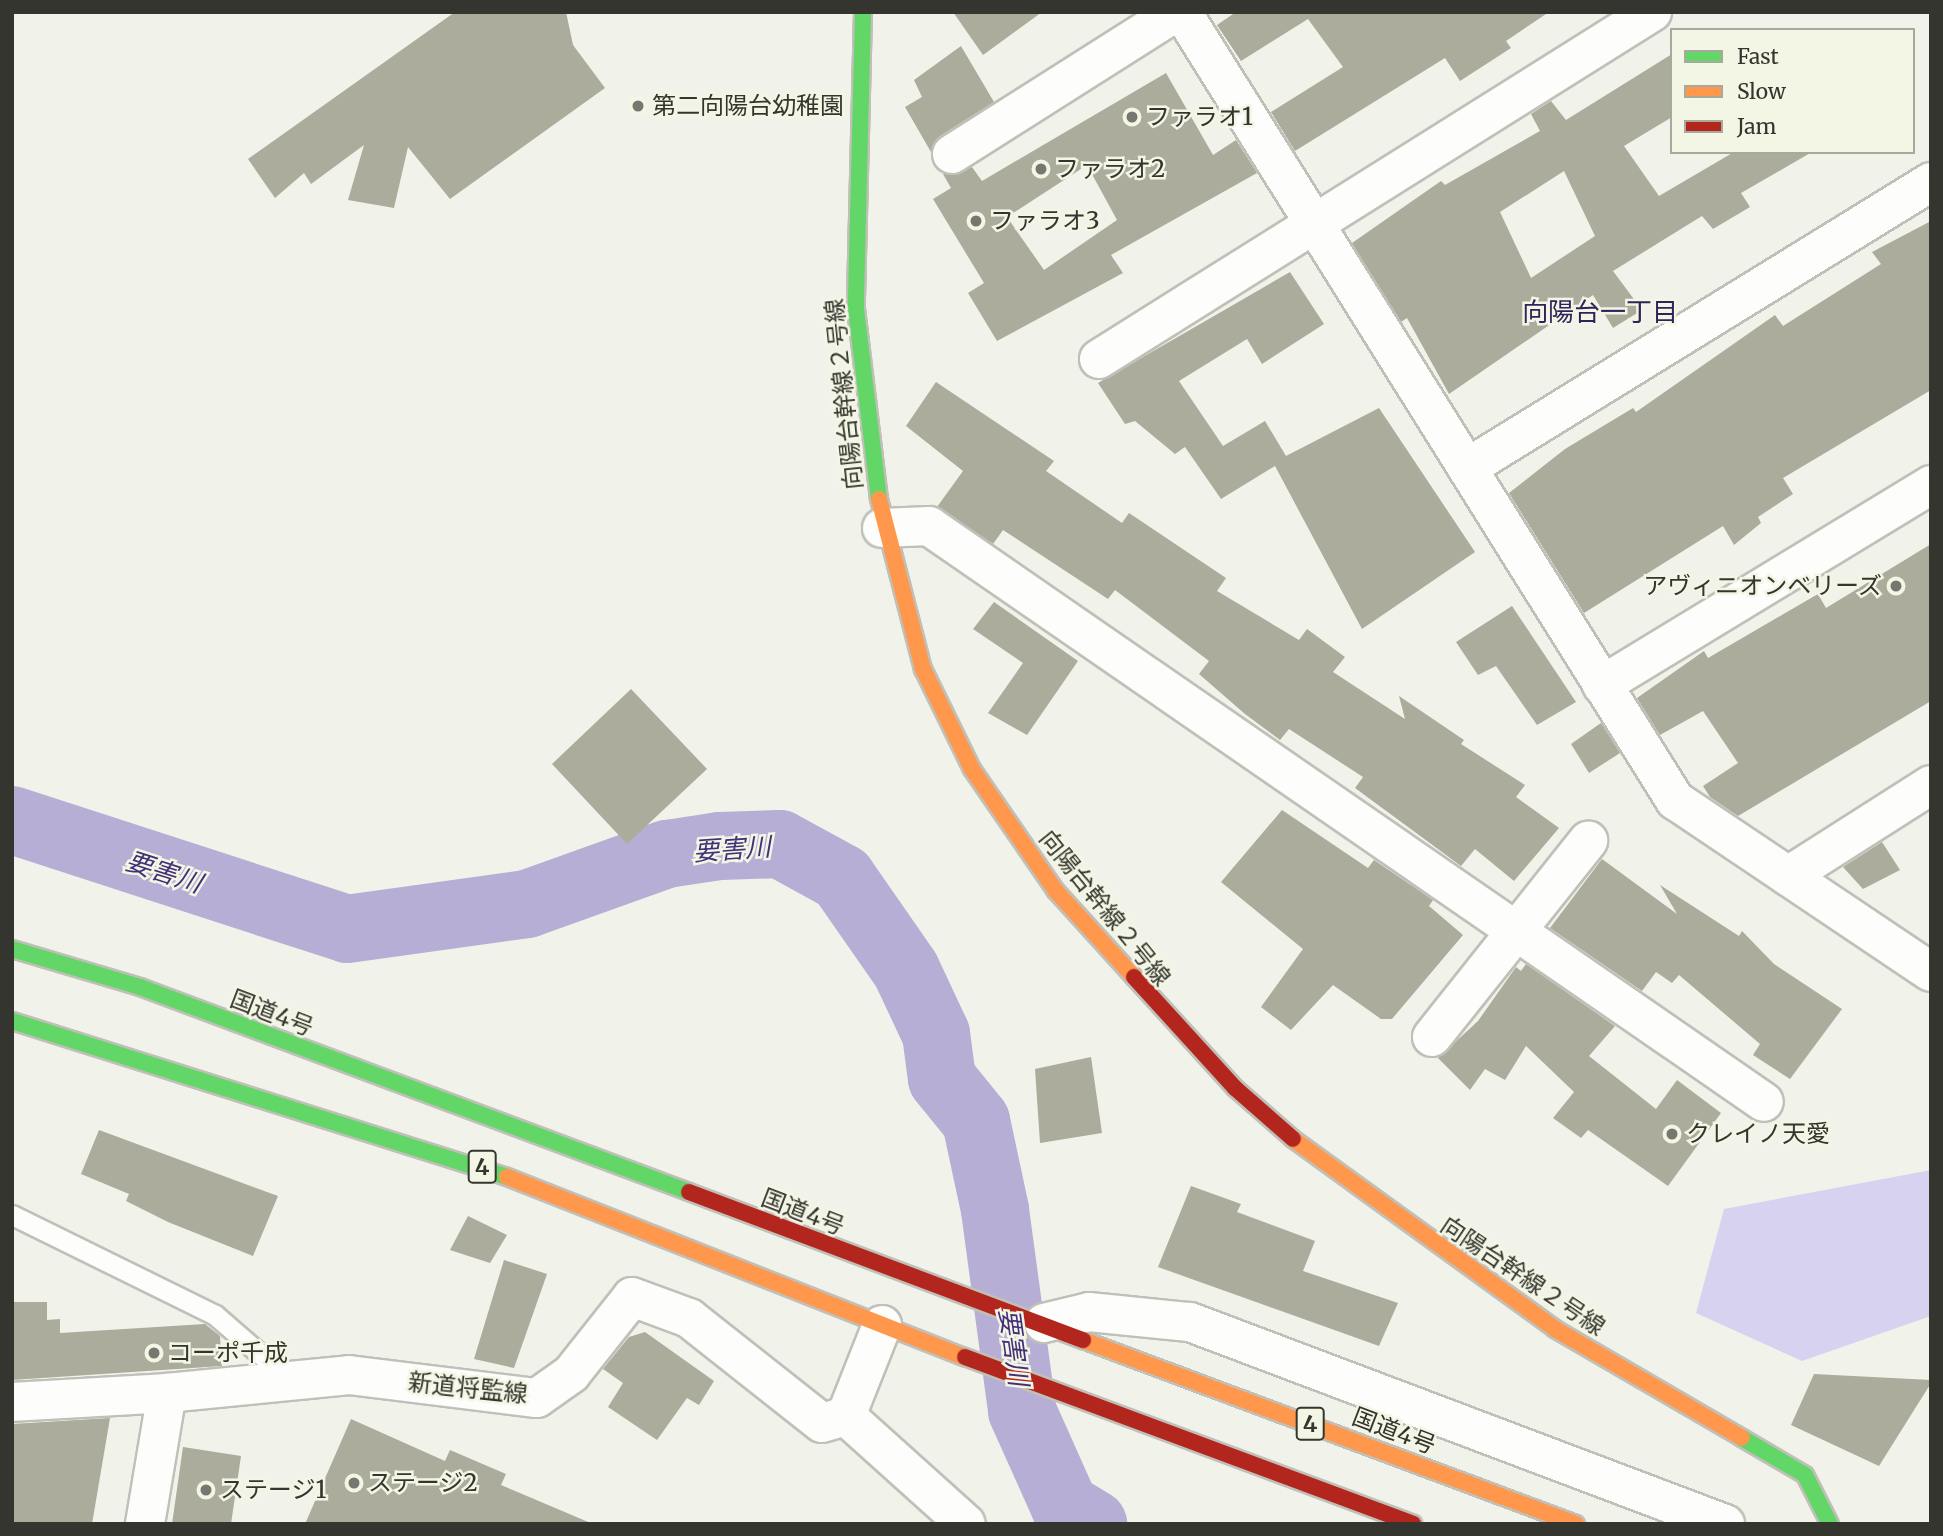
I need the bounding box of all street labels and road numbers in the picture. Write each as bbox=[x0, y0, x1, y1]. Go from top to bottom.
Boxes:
street label: 向陽台幹線２号線 bbox=[820, 297, 868, 491]
street label: 向陽台幹線２号線 bbox=[1033, 824, 1177, 992]
street label: 国道4号 bbox=[226, 984, 318, 1042]
road number: 4 bbox=[466, 1148, 498, 1186]
street label: 国道4号 bbox=[757, 1183, 849, 1241]
street label: 向陽台幹線２号線 bbox=[1435, 1210, 1611, 1342]
street label: 新道将監線 bbox=[407, 1367, 529, 1409]
street label: 国道4号 bbox=[1348, 1402, 1440, 1460]
road number: 4 bbox=[1294, 1404, 1326, 1443]

